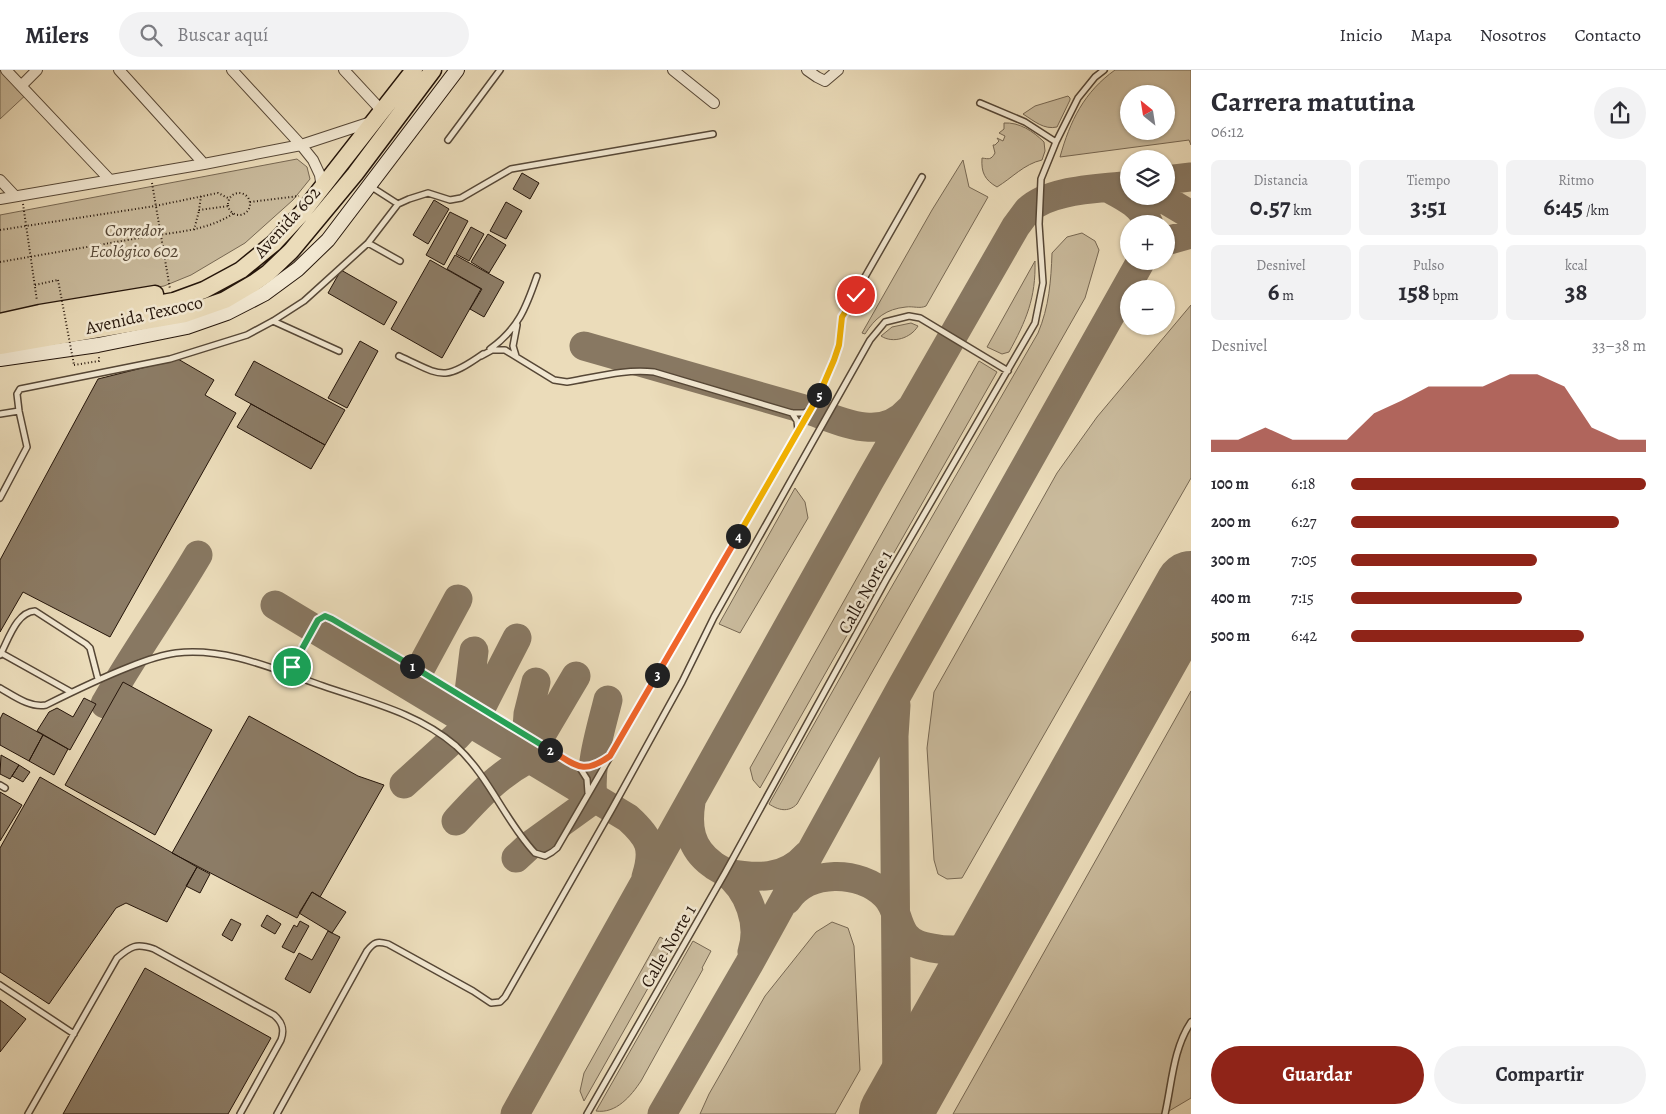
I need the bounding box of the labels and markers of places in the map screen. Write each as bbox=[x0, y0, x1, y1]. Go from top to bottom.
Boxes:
pin bbox=[835, 274, 877, 316]
pin: 5 bbox=[806, 382, 832, 408]
pin: 4 bbox=[726, 524, 750, 548]
pin bbox=[271, 646, 313, 688]
pin: 1 bbox=[400, 654, 424, 678]
pin: 3 bbox=[644, 662, 670, 688]
pin: 2 bbox=[538, 738, 562, 762]

